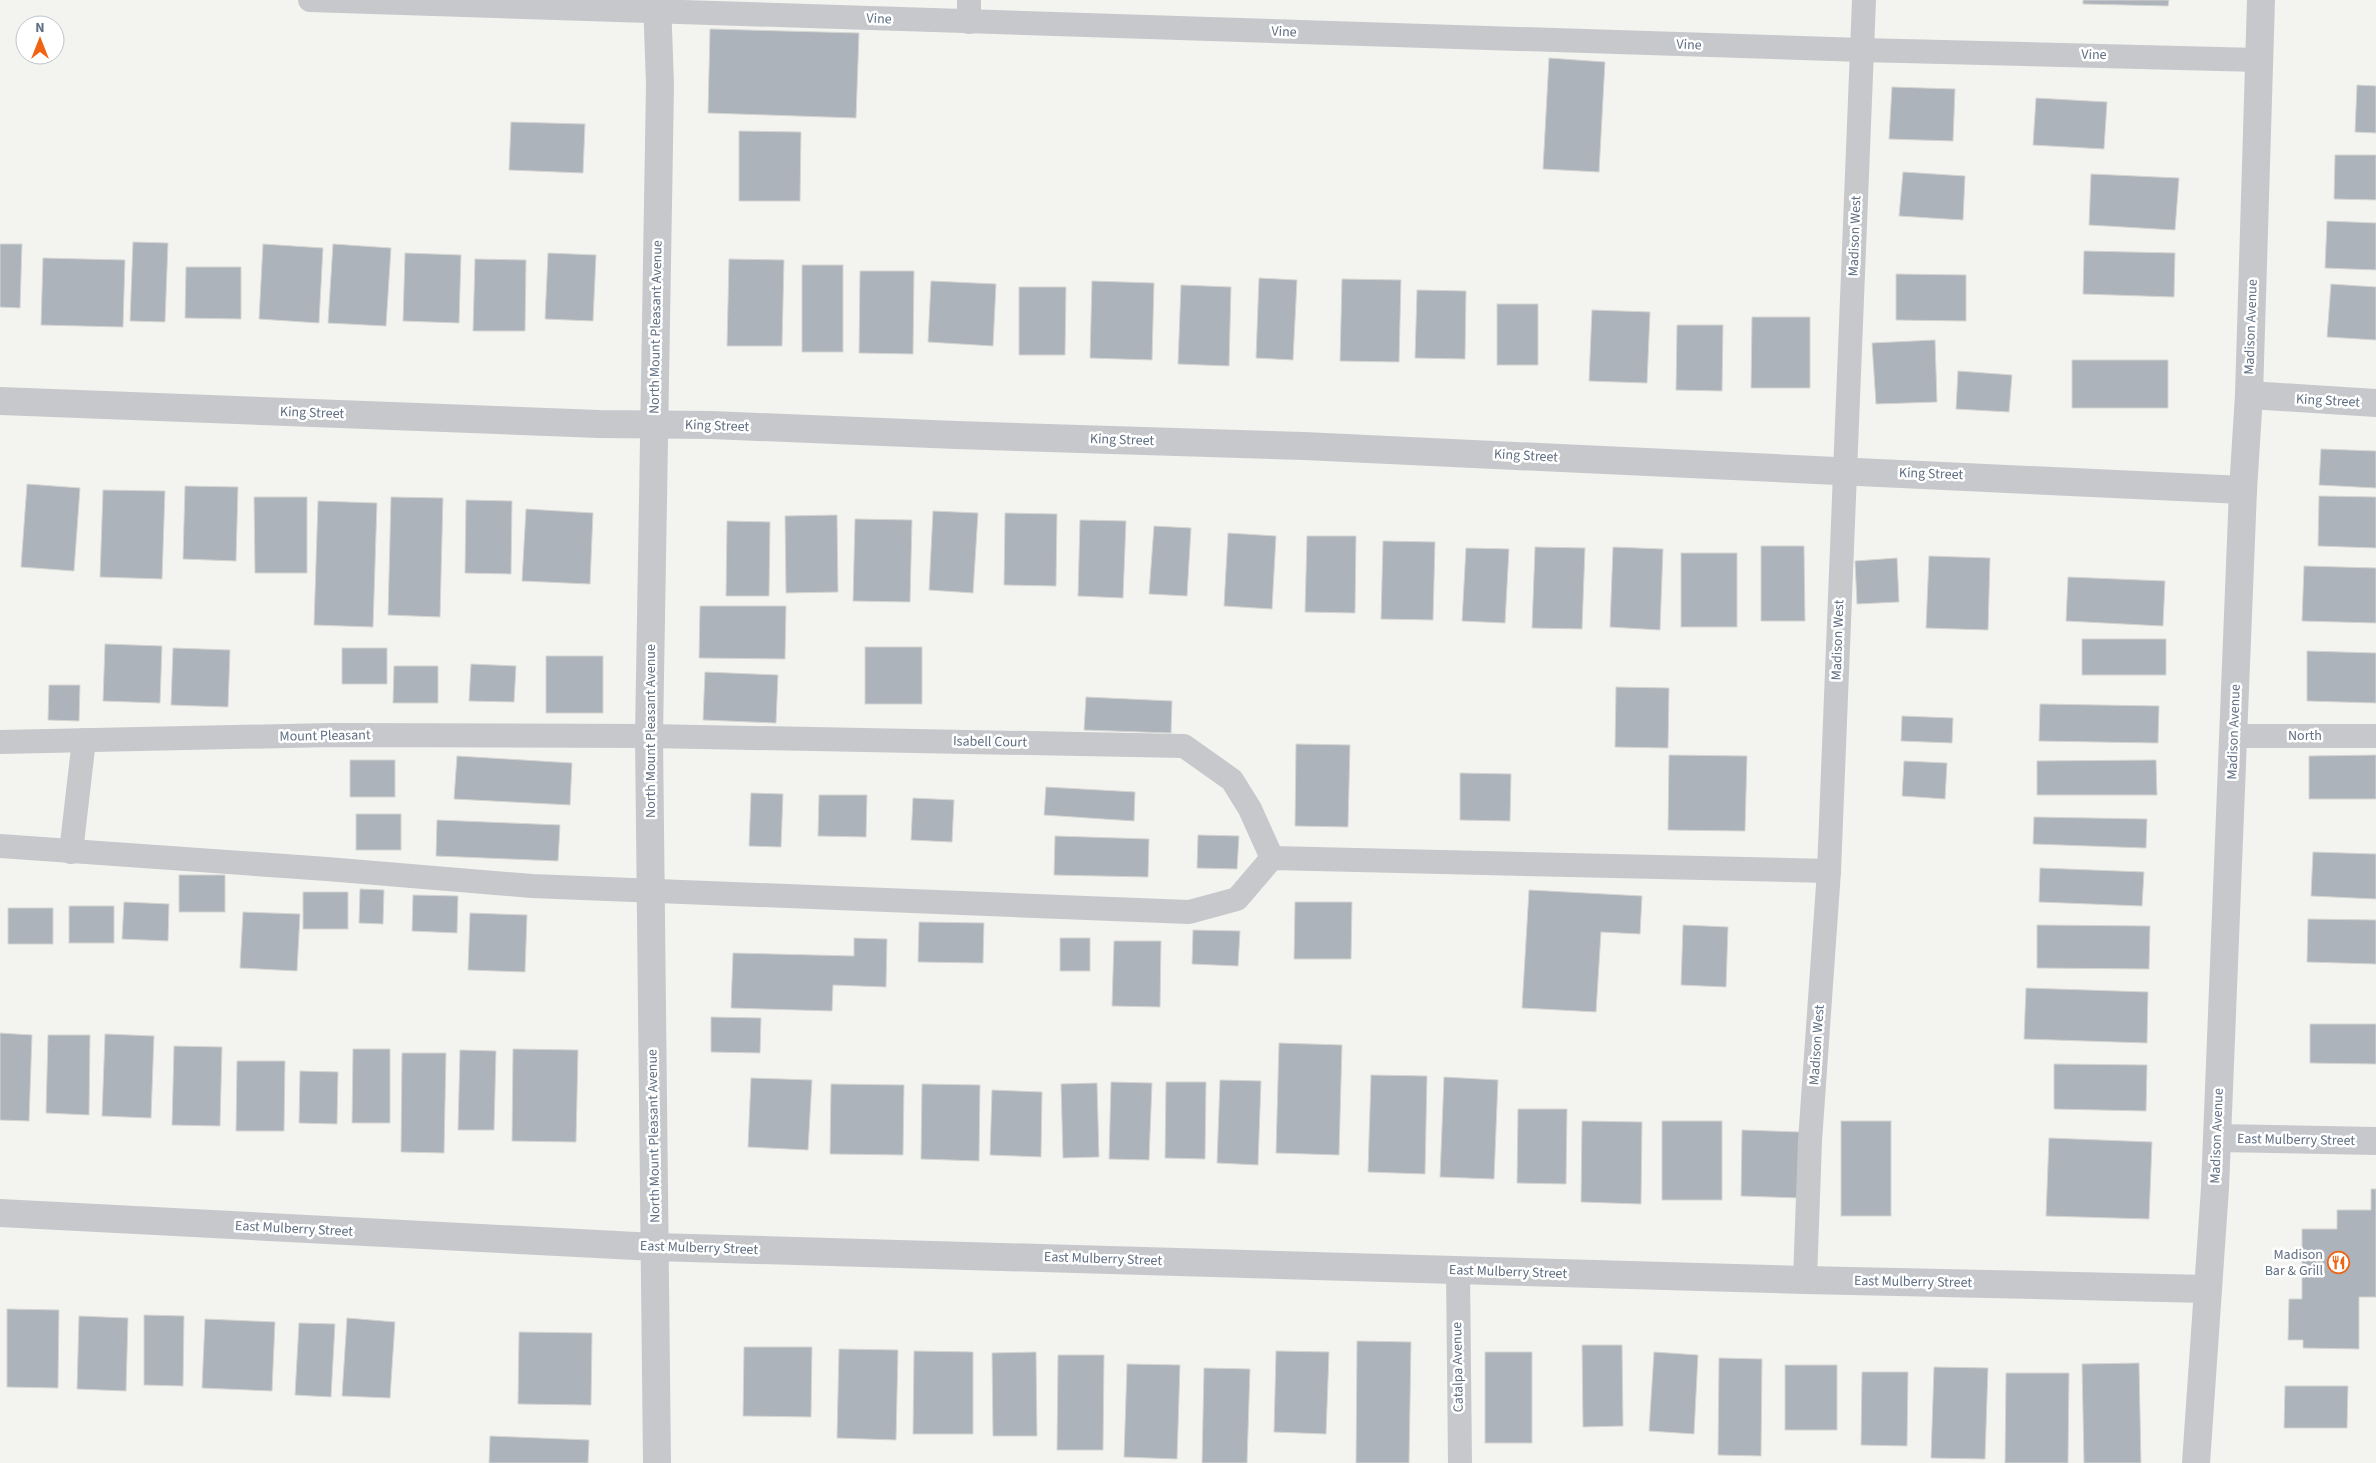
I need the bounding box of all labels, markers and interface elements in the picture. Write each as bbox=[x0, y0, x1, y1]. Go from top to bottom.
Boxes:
street label: Vine bbox=[866, 9, 892, 29]
north arrow bbox=[15, 15, 65, 65]
text: N bbox=[35, 18, 45, 38]
street label: Vine bbox=[1271, 22, 1297, 42]
street label: Vine bbox=[1676, 35, 1702, 55]
street label: Vine bbox=[2081, 45, 2107, 65]
street label: Madison West bbox=[1844, 195, 1866, 277]
street label: North Mount Pleasant Avenue bbox=[644, 240, 668, 414]
street label: Madison Avenue bbox=[2239, 279, 2263, 375]
street label: King Street bbox=[2295, 389, 2361, 413]
street label: King Street bbox=[280, 402, 345, 424]
street label: King Street bbox=[685, 415, 750, 437]
street label: King Street bbox=[1090, 429, 1155, 451]
street label: King Street bbox=[1493, 444, 1559, 468]
street label: King Street bbox=[1899, 463, 1964, 485]
street label: Madison West bbox=[1827, 599, 1849, 681]
street label: North Mount Pleasant Avenue bbox=[641, 644, 661, 818]
street label: Madison Avenue bbox=[2222, 684, 2246, 780]
street label: Mount Pleasant bbox=[279, 725, 371, 747]
street label: North bbox=[2288, 726, 2322, 746]
street label: Isabell Court bbox=[953, 731, 1027, 753]
street label: Madison West bbox=[1804, 1004, 1830, 1086]
street label: North Mount Pleasant Avenue bbox=[642, 1049, 666, 1223]
street label: Madison Avenue bbox=[2205, 1088, 2229, 1184]
street label: East Mulberry Street bbox=[2237, 1129, 2355, 1151]
street label: East Mulberry Street bbox=[235, 1216, 354, 1242]
street label: East Mulberry Street bbox=[640, 1236, 759, 1260]
place label: Madison Bar & Grill bbox=[2265, 1245, 2323, 1281]
street label: East Mulberry Street bbox=[1044, 1247, 1163, 1271]
restaurant icon: Madison Bar & Grill bbox=[2327, 1251, 2351, 1275]
street label: East Mulberry Street bbox=[1449, 1260, 1568, 1284]
street label: East Mulberry Street bbox=[1854, 1271, 1972, 1293]
street label: Catalpa Avenue bbox=[1447, 1322, 1469, 1412]

